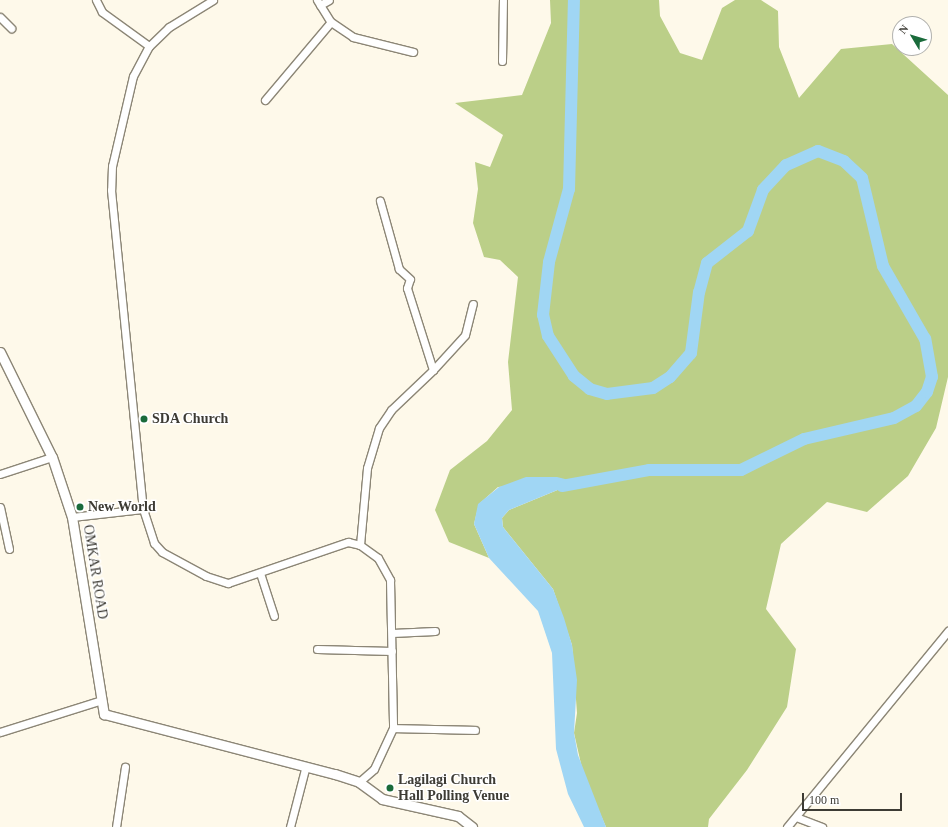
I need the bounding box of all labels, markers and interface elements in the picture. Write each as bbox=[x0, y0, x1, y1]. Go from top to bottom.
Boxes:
north arrow bbox=[892, 16, 932, 56]
text: N bbox=[896, 22, 911, 36]
place label: SDA Church bbox=[152, 411, 229, 427]
marker: SDA Church bbox=[139, 414, 149, 424]
place label: New World bbox=[88, 499, 156, 515]
marker: New World bbox=[75, 502, 85, 512]
street label: OMKAR ROAD bbox=[79, 524, 111, 620]
place label: Lagilagi Church Hall Polling Venue bbox=[398, 772, 510, 804]
marker: Lagilagi Church Hall Polling Venue bbox=[385, 783, 395, 793]
scale bar bbox=[804, 785, 904, 811]
text: 100 m bbox=[809, 793, 839, 807]

